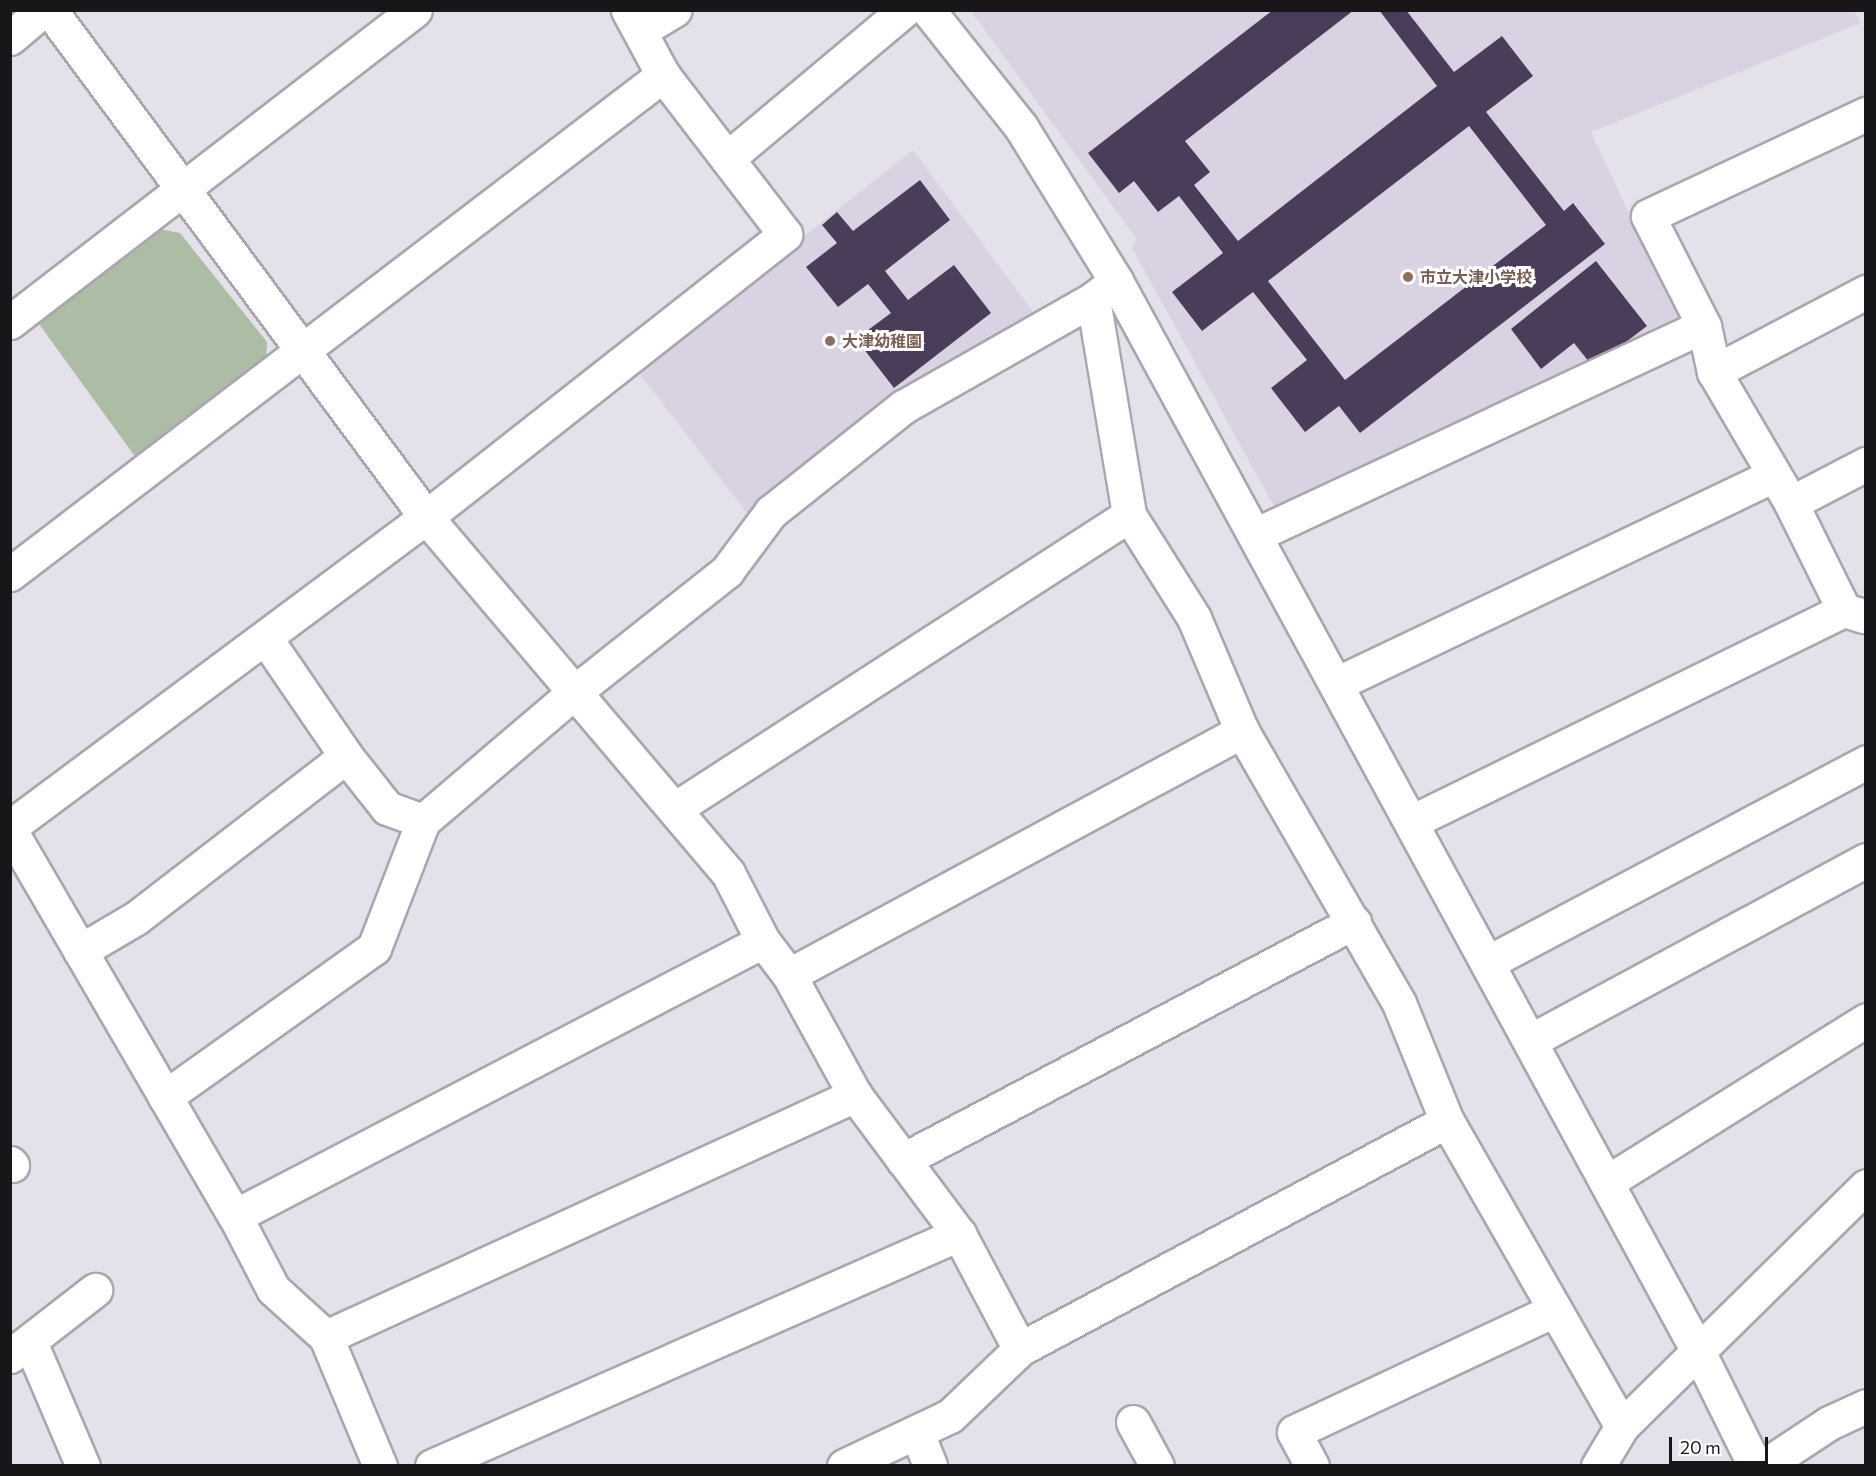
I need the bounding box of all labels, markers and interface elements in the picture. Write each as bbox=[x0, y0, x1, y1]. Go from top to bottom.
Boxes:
place label: 市立大津小学校 bbox=[1420, 267, 1532, 287]
marker: 市立大津小学校 bbox=[1401, 270, 1415, 284]
place label: 大津幼稚園 bbox=[842, 331, 922, 351]
marker: 大津幼稚園 bbox=[823, 334, 837, 348]
scale bar bbox=[1672, 1425, 1771, 1463]
text: 20 m bbox=[1680, 1436, 1721, 1458]

